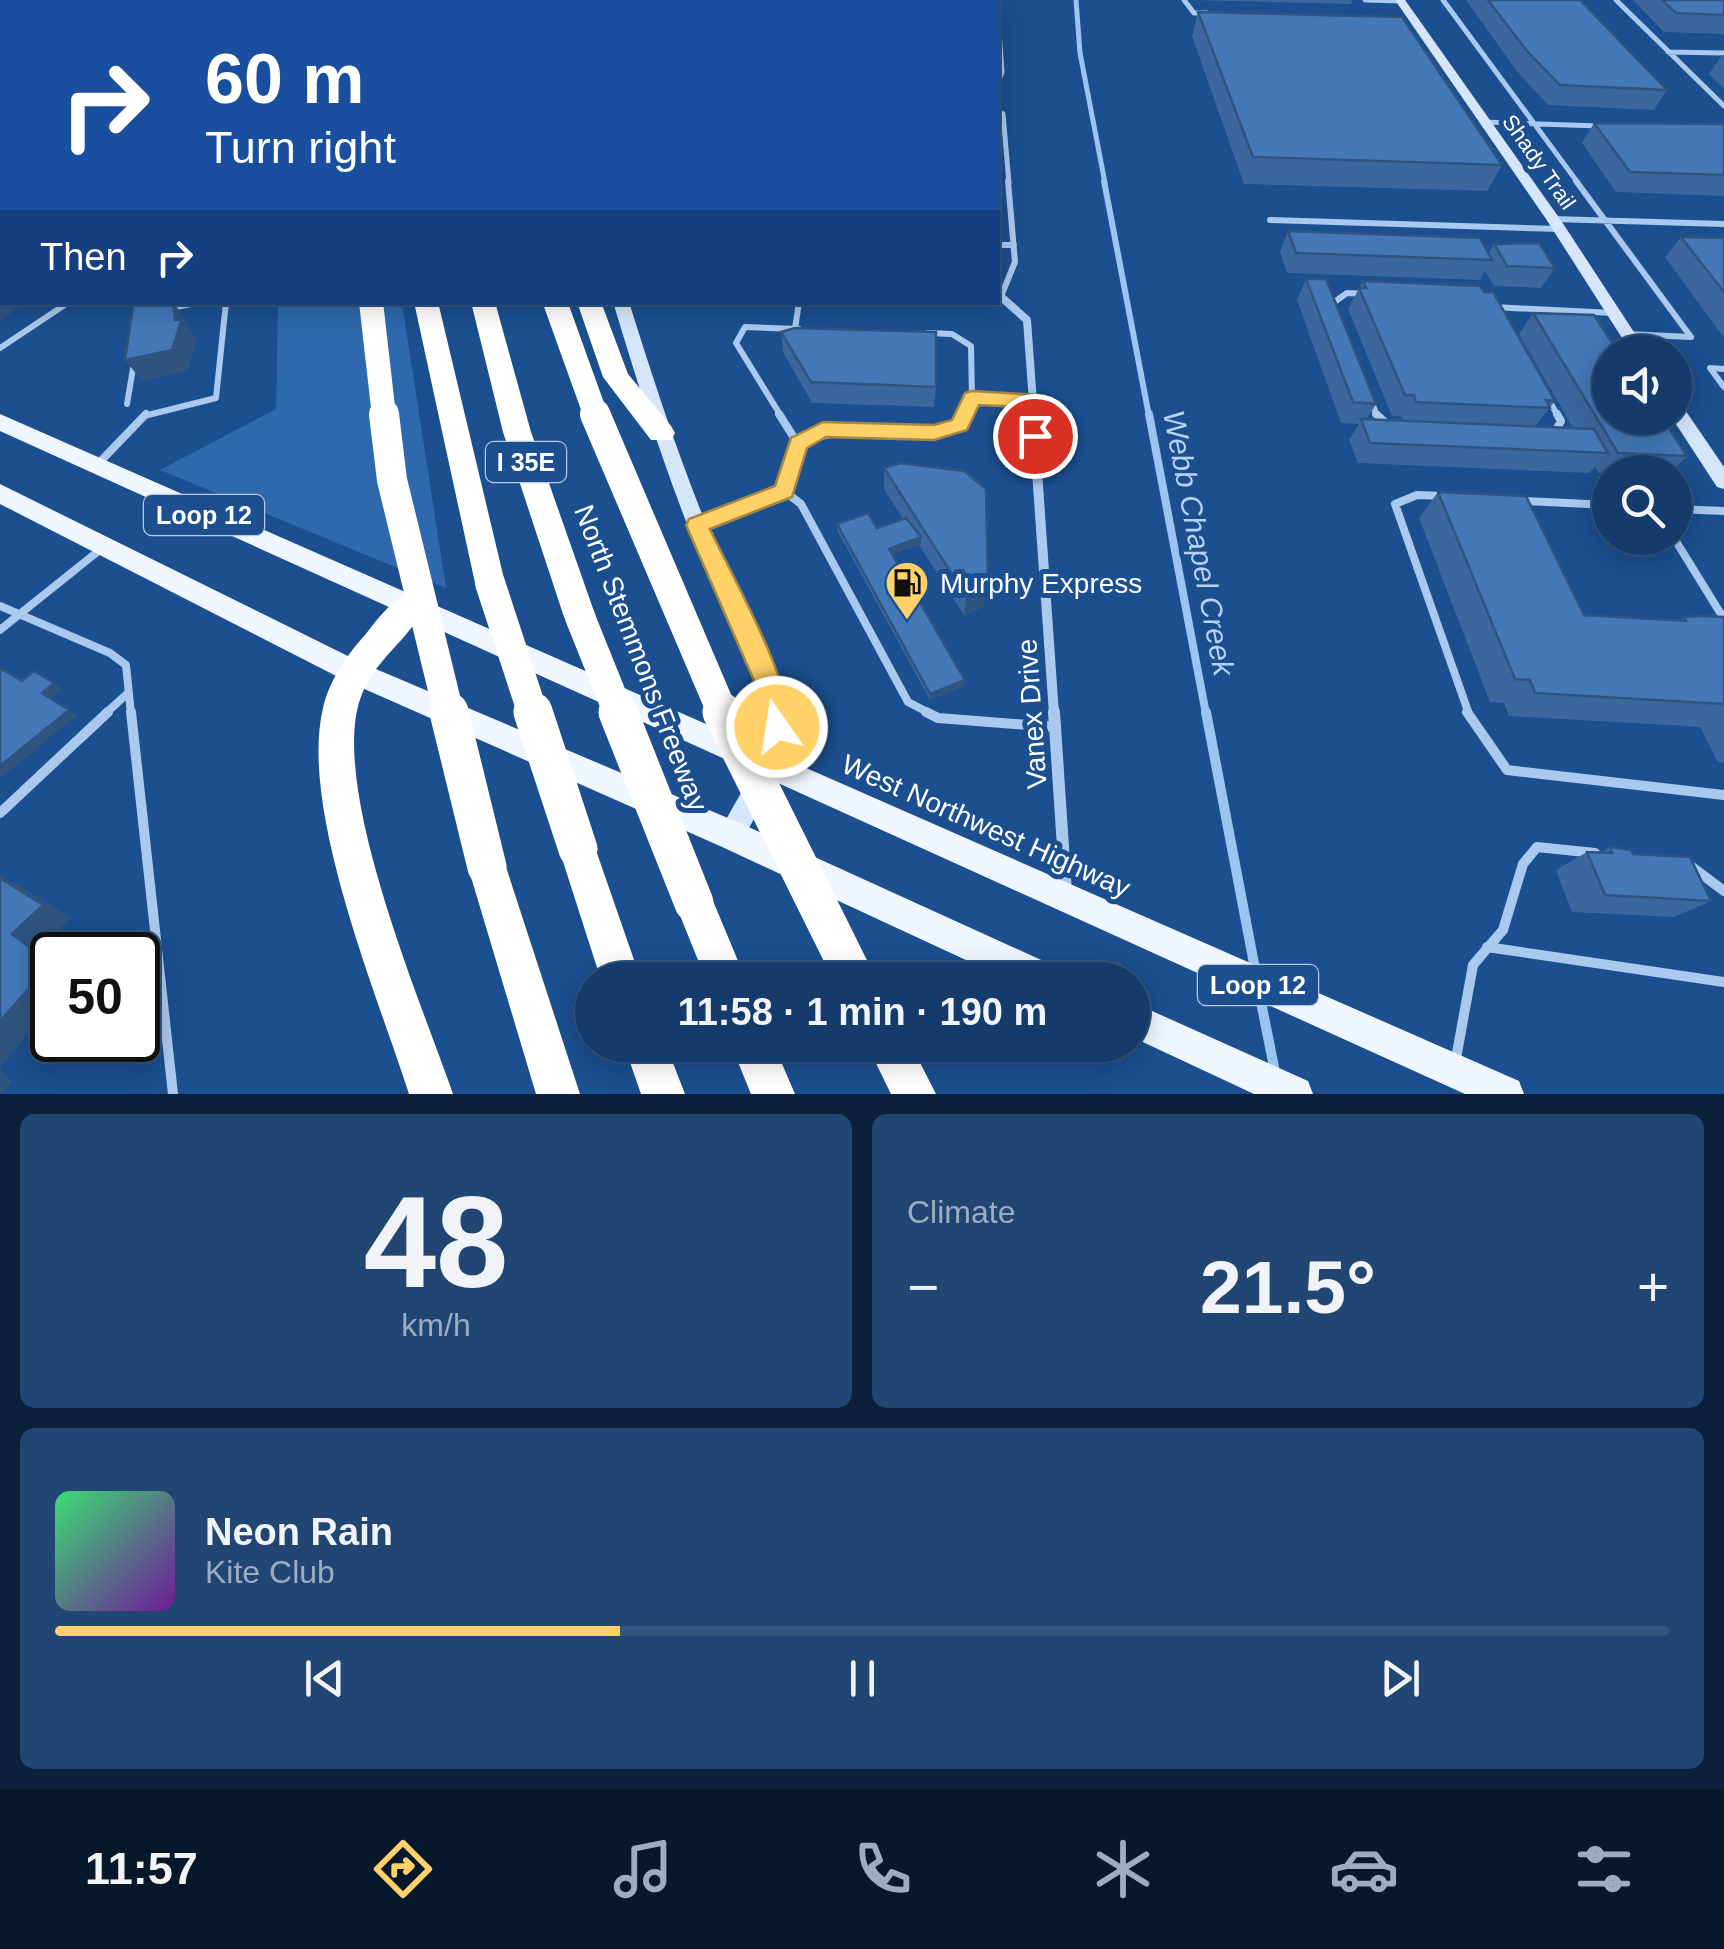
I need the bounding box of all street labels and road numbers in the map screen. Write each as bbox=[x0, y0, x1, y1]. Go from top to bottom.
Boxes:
street label: Shady Trail bbox=[1497, 110, 1581, 214]
road number: I 35E bbox=[486, 442, 566, 482]
road number: Loop 12 bbox=[144, 495, 264, 535]
street label: North Stemmons Freeway bbox=[568, 501, 714, 815]
street label: Vanex Drive bbox=[1011, 638, 1053, 790]
street label: West Northwest Highway bbox=[837, 748, 1135, 904]
road number: Loop 12 bbox=[1198, 965, 1318, 1005]

